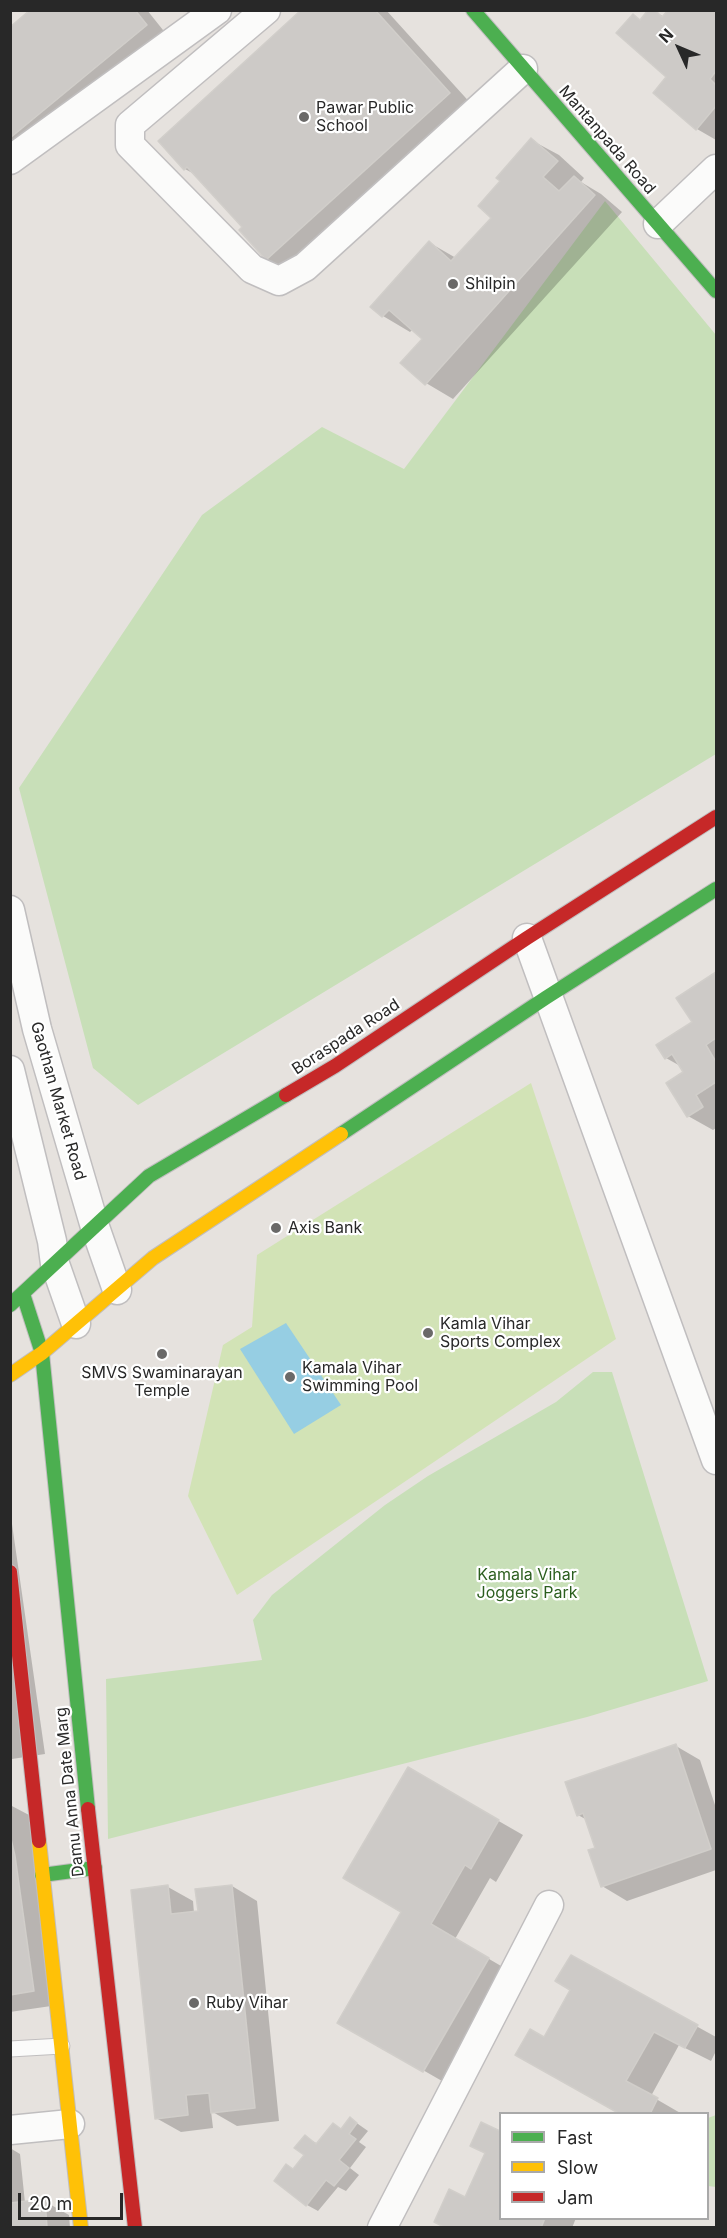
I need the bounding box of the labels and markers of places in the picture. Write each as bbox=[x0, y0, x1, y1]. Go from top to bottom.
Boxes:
place label: Pawar Public School bbox=[316, 98, 414, 136]
marker: Pawar Public School bbox=[297, 110, 311, 124]
place label: Shilpin bbox=[465, 274, 516, 294]
marker: Shilpin bbox=[446, 277, 460, 291]
place label: Axis Bank bbox=[288, 1218, 362, 1238]
marker: Axis Bank bbox=[269, 1221, 283, 1235]
place label: Kamla Vihar Sports Complex bbox=[440, 1314, 561, 1352]
marker: Kamla Vihar Sports Complex bbox=[421, 1326, 435, 1340]
marker: SMVS Swaminarayan Temple bbox=[155, 1347, 169, 1361]
place label: Kamala Vihar Swimming Pool bbox=[302, 1358, 418, 1396]
place label: SMVS Swaminarayan Temple bbox=[81, 1363, 243, 1401]
marker: Kamala Vihar Swimming Pool bbox=[283, 1370, 297, 1384]
place label: Ruby Vihar bbox=[206, 1993, 288, 2013]
marker: Ruby Vihar bbox=[187, 1996, 201, 2010]

